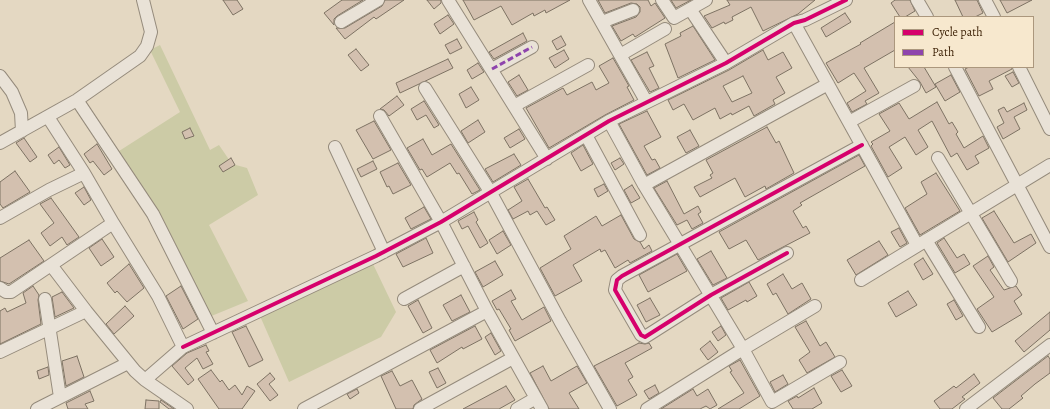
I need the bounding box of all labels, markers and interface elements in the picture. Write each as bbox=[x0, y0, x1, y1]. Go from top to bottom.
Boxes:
legend bbox=[894, 16, 1034, 68]
text: Cycle path bbox=[932, 24, 983, 40]
text: Path bbox=[932, 44, 954, 60]

